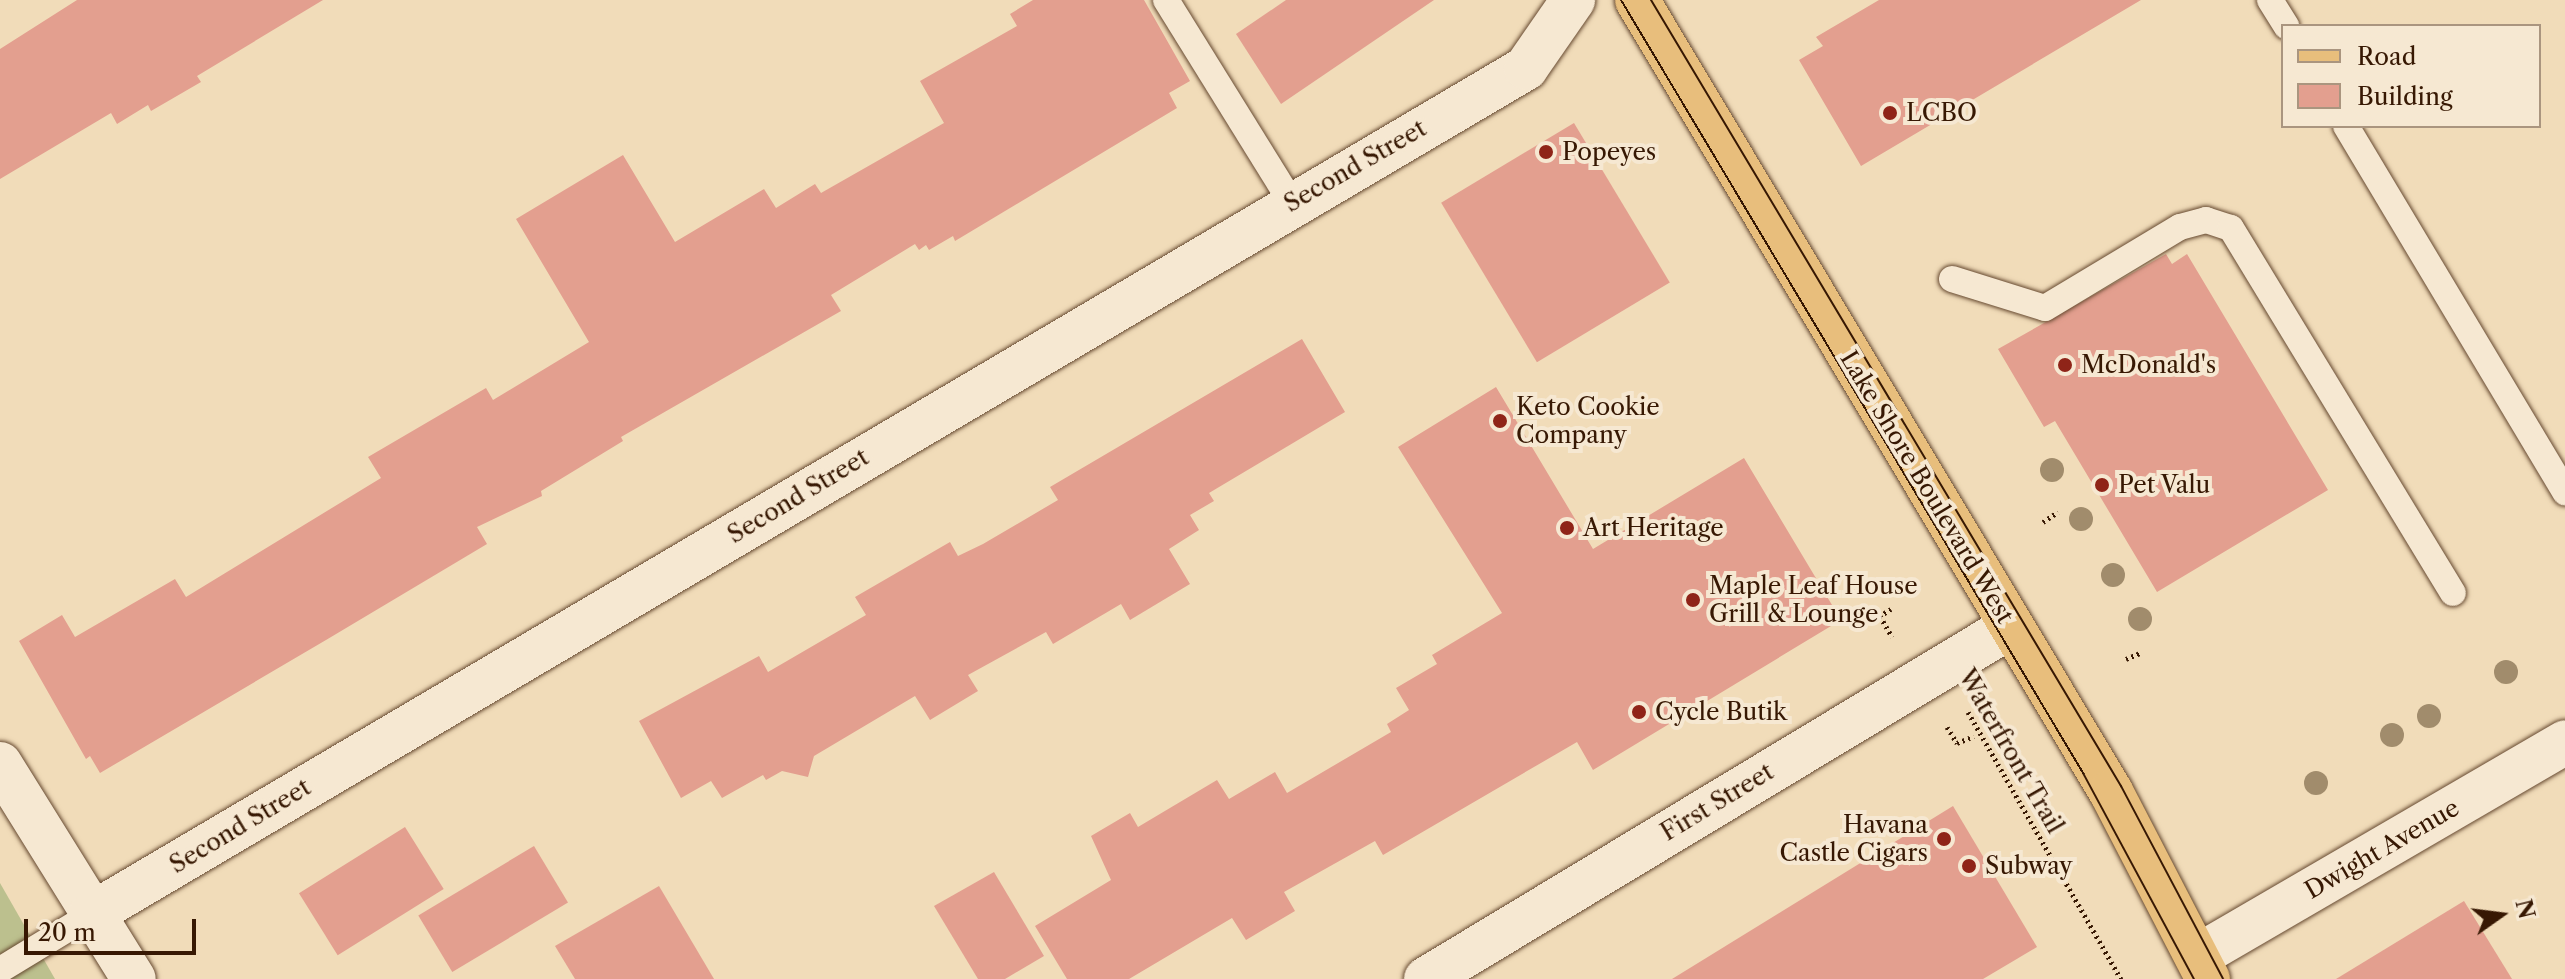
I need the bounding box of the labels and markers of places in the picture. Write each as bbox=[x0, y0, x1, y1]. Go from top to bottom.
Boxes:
place label: LCBO bbox=[1906, 99, 1977, 127]
marker: LCBO bbox=[1881, 104, 1899, 122]
place label: Popeyes bbox=[1562, 138, 1656, 166]
marker: Popeyes bbox=[1537, 143, 1555, 161]
place label: McDonald's bbox=[2081, 351, 2216, 379]
marker: McDonald's bbox=[2056, 356, 2074, 374]
place label: Keto Cookie Company bbox=[1516, 393, 1660, 449]
marker: Keto Cookie Company bbox=[1491, 412, 1509, 430]
place label: Pet Valu bbox=[2118, 471, 2211, 499]
marker: Pet Valu bbox=[2093, 476, 2111, 494]
place label: Art Heritage bbox=[1583, 514, 1724, 542]
marker: Art Heritage bbox=[1558, 519, 1576, 537]
place label: Maple Leaf House Grill & Lounge bbox=[1709, 572, 1918, 628]
marker: Maple Leaf House Grill & Lounge bbox=[1684, 591, 1702, 609]
place label: Cycle Butik bbox=[1655, 698, 1787, 726]
marker: Cycle Butik bbox=[1630, 703, 1648, 721]
place label: Havana Castle Cigars bbox=[1779, 811, 1928, 867]
marker: Havana Castle Cigars bbox=[1935, 830, 1953, 848]
place label: Subway bbox=[1985, 852, 2073, 880]
marker: Subway bbox=[1960, 857, 1978, 875]

